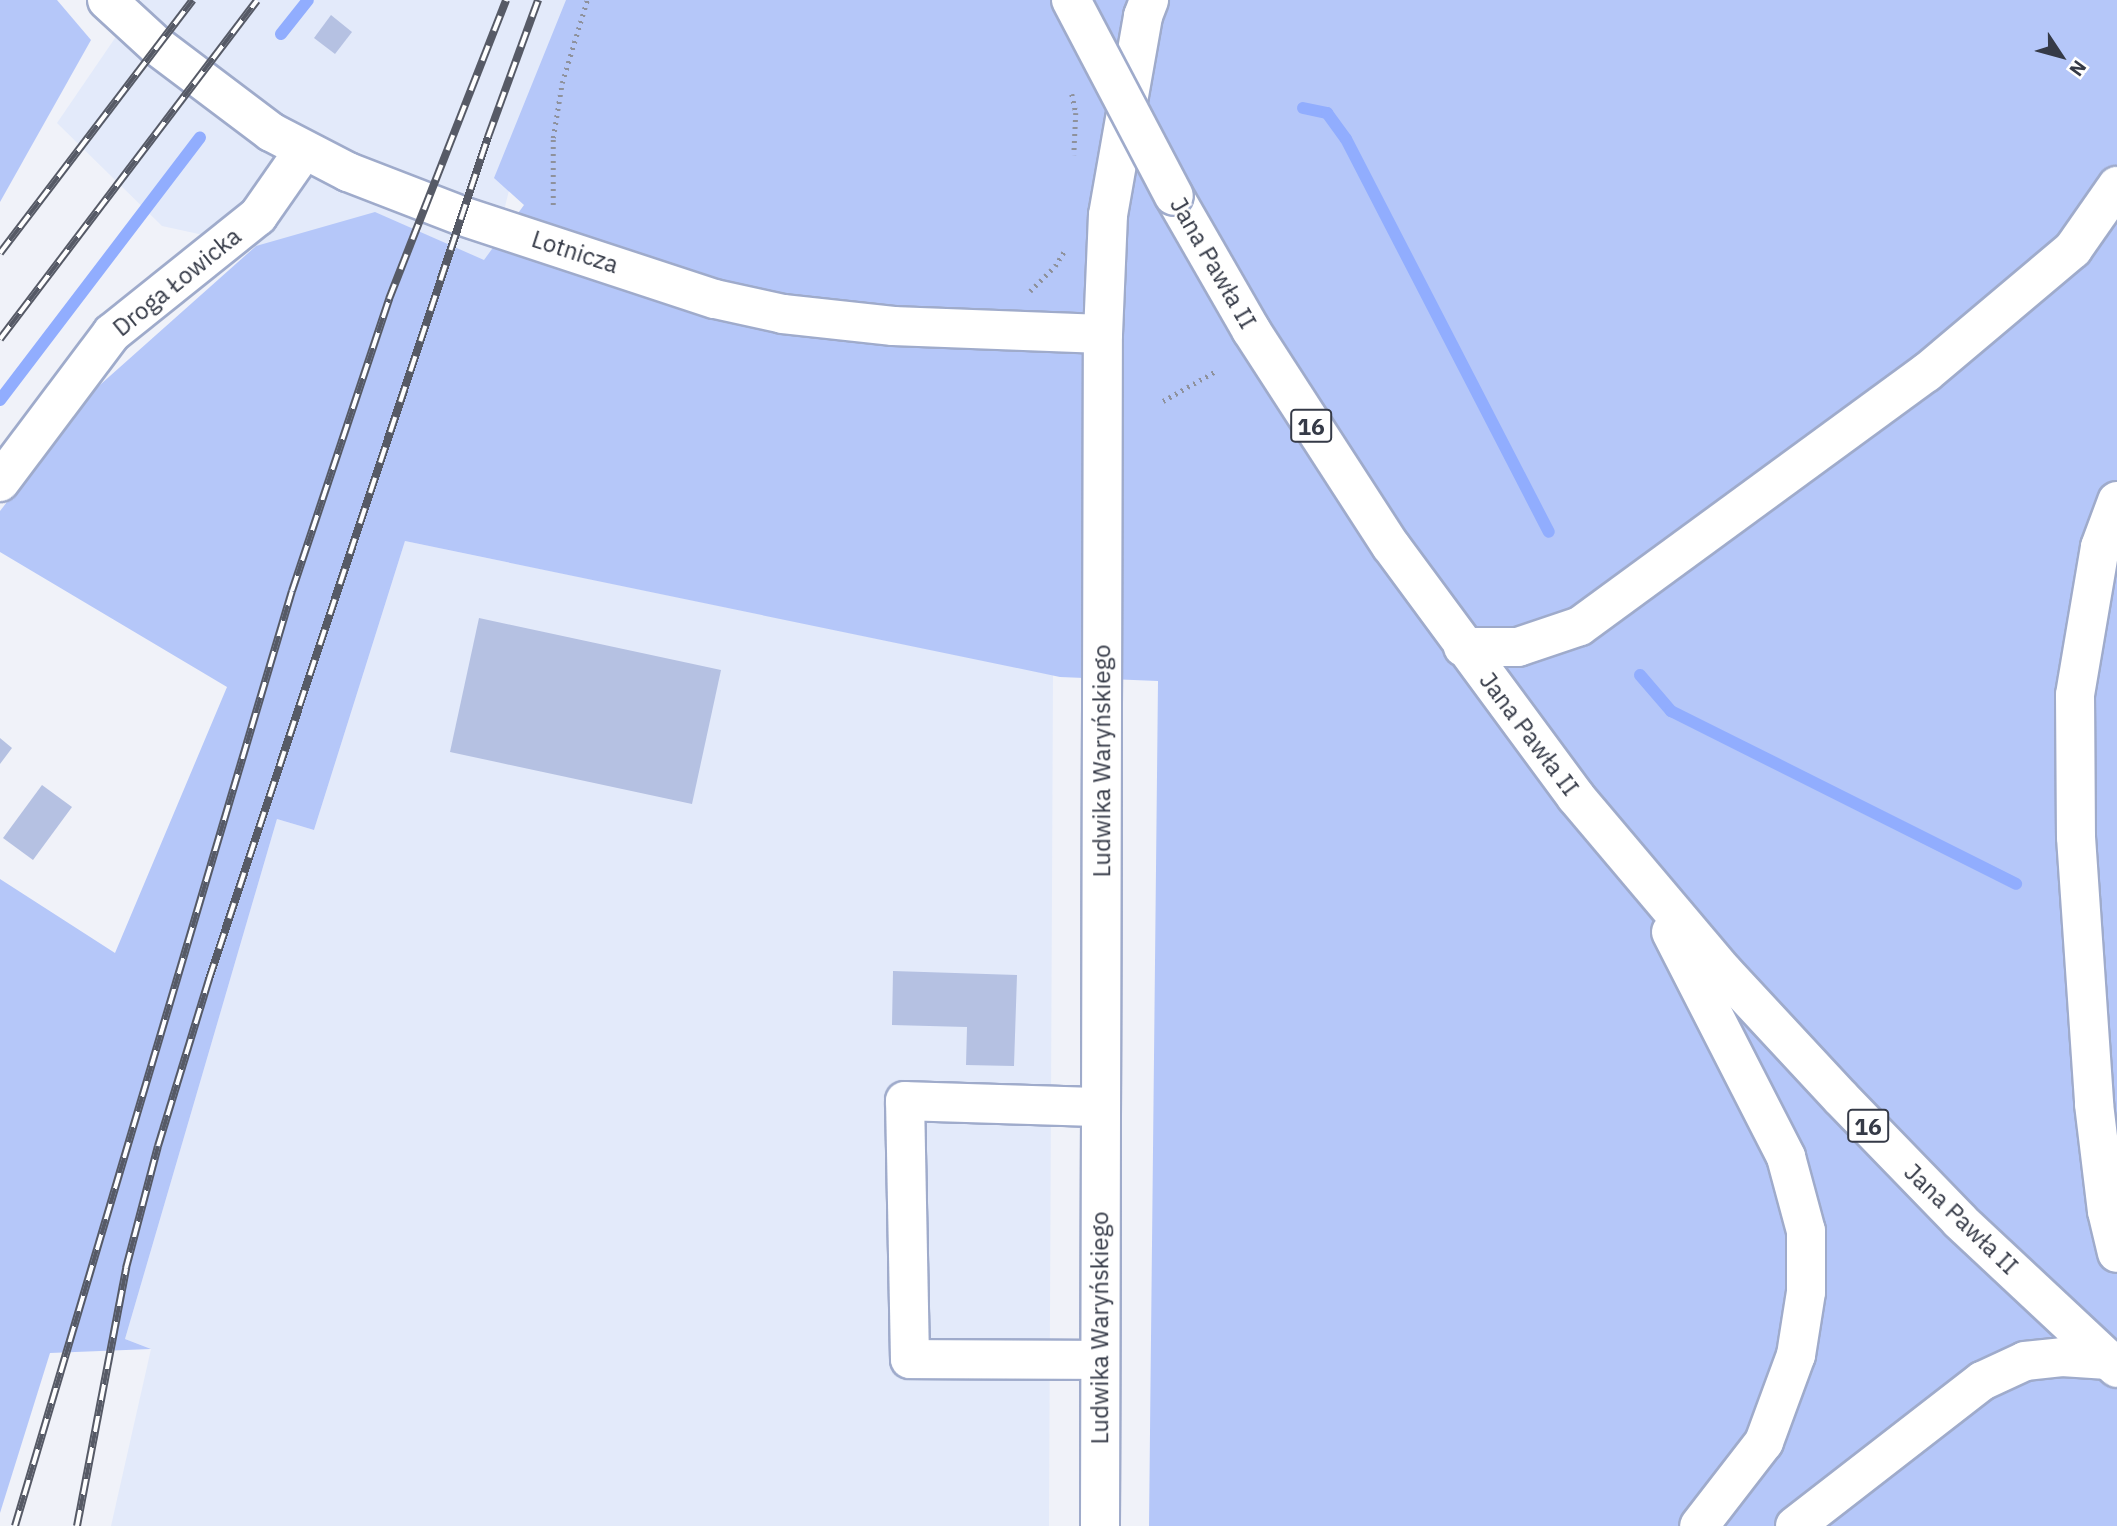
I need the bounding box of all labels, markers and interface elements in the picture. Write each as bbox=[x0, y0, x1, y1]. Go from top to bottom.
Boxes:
north arrow bbox=[2026, 21, 2096, 91]
text: N bbox=[2064, 56, 2092, 81]
street label: Jana Pawła II bbox=[1164, 192, 1262, 334]
street label: Droga Łowicka bbox=[107, 222, 247, 342]
street label: Lotnicza bbox=[528, 225, 622, 279]
road number: 16 bbox=[1290, 406, 1332, 446]
street label: Ludwika Waryńskiego bbox=[1088, 645, 1116, 877]
street label: Jana Pawła II bbox=[1473, 667, 1585, 801]
road number: 16 bbox=[1847, 1106, 1889, 1146]
street label: Jana Pawła II bbox=[1898, 1158, 2024, 1280]
street label: Ludwika Waryńskiego bbox=[1086, 1212, 1114, 1444]

